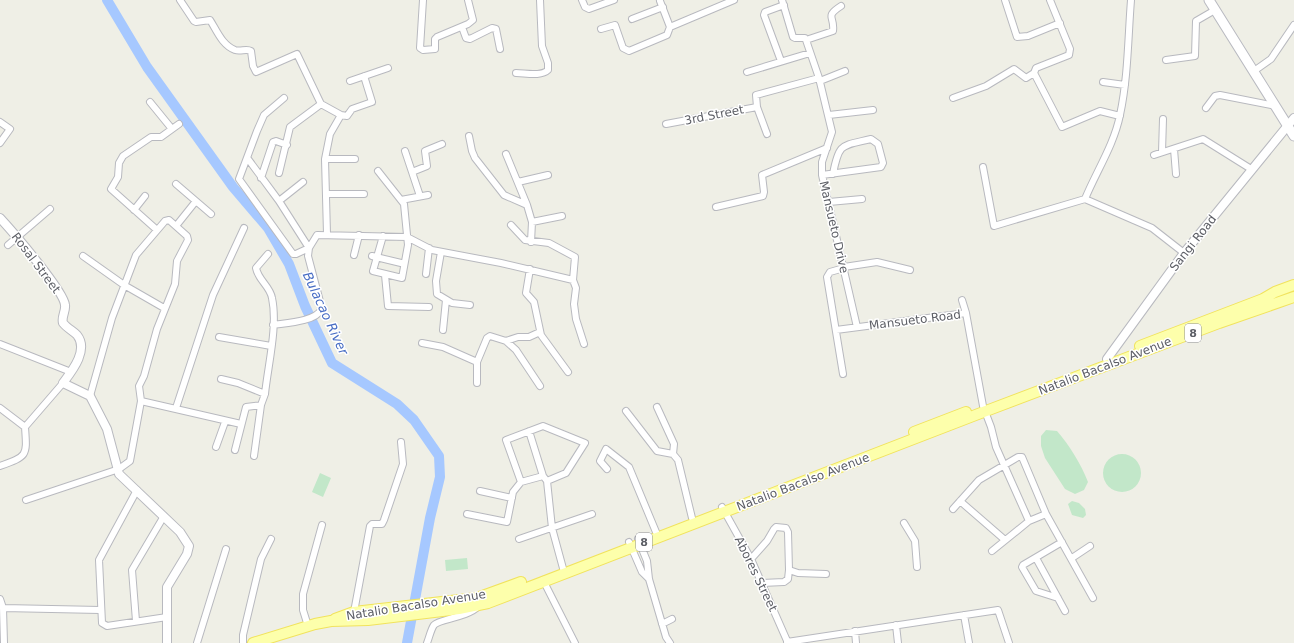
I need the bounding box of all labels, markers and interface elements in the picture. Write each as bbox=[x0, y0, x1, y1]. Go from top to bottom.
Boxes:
street label: 3rd Street bbox=[683, 102, 745, 128]
street label: Mansueto Drive bbox=[817, 179, 851, 275]
street label: Sangi Road bbox=[1167, 212, 1219, 274]
street label: Rosal Street bbox=[9, 230, 64, 296]
water label: Bulacao River bbox=[300, 269, 352, 358]
street label: Mansueto Road bbox=[868, 307, 962, 333]
road number: 8 bbox=[1185, 324, 1201, 342]
street label: Natalio Bacalso Avenue bbox=[1037, 334, 1173, 398]
street label: Natalio Bacalso Avenue bbox=[735, 450, 871, 514]
road number: 8 bbox=[636, 533, 652, 551]
street label: Abores Street bbox=[732, 534, 780, 614]
street label: Natalio Bacalso Avenue bbox=[345, 587, 487, 623]

